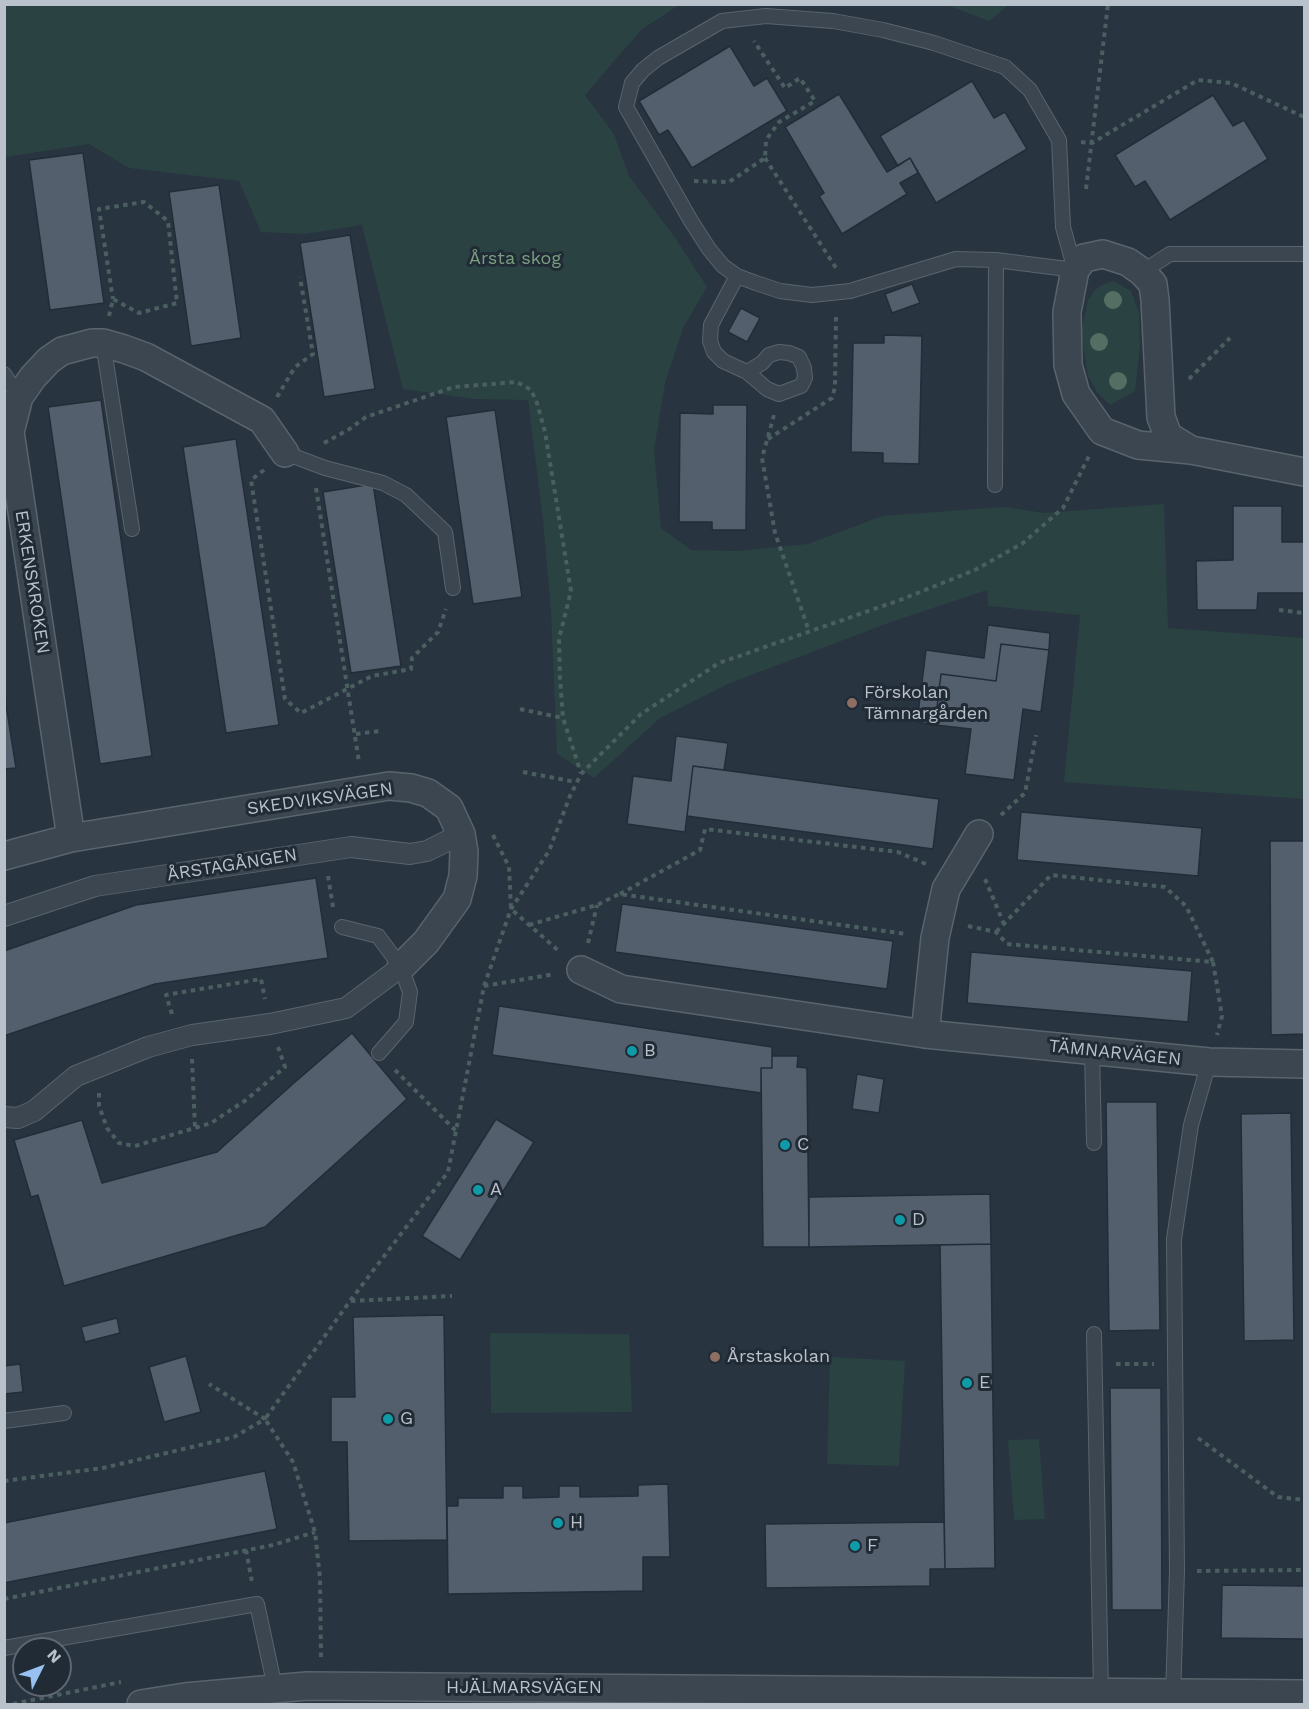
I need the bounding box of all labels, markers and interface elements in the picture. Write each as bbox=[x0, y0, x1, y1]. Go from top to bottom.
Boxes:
park label: Årsta skog bbox=[469, 248, 561, 270]
street label: ERKENSKROKEN bbox=[10, 509, 54, 655]
place label: Förskolan Tämnargården bbox=[864, 682, 988, 724]
marker: Förskolan Tämnargården bbox=[845, 696, 859, 710]
street label: SKEDVIKSVÄGEN bbox=[246, 778, 394, 820]
street label: ÅRSTAGÅNGEN bbox=[165, 844, 299, 886]
street label: TÄMNARVÄGEN bbox=[1048, 1035, 1182, 1071]
place label: B bbox=[644, 1040, 656, 1062]
marker: B bbox=[625, 1044, 639, 1058]
place label: C bbox=[797, 1134, 809, 1156]
marker: C bbox=[778, 1138, 792, 1152]
place label: A bbox=[490, 1179, 502, 1201]
marker: A bbox=[471, 1183, 485, 1197]
place label: D bbox=[912, 1209, 925, 1231]
marker: D bbox=[893, 1213, 907, 1227]
place label: Årstaskolan bbox=[727, 1346, 830, 1368]
marker: Årstaskolan bbox=[708, 1350, 722, 1364]
place label: E bbox=[979, 1372, 990, 1394]
marker: E bbox=[960, 1376, 974, 1390]
place label: G bbox=[400, 1408, 413, 1430]
marker: G bbox=[381, 1412, 395, 1426]
place label: H bbox=[570, 1512, 583, 1534]
marker: H bbox=[551, 1516, 565, 1530]
place label: F bbox=[867, 1535, 878, 1557]
marker: F bbox=[848, 1539, 862, 1553]
north arrow bbox=[12, 1637, 72, 1697]
text: N bbox=[43, 1645, 65, 1667]
street label: HJÄLMARSVÄGEN bbox=[446, 1677, 602, 1699]

